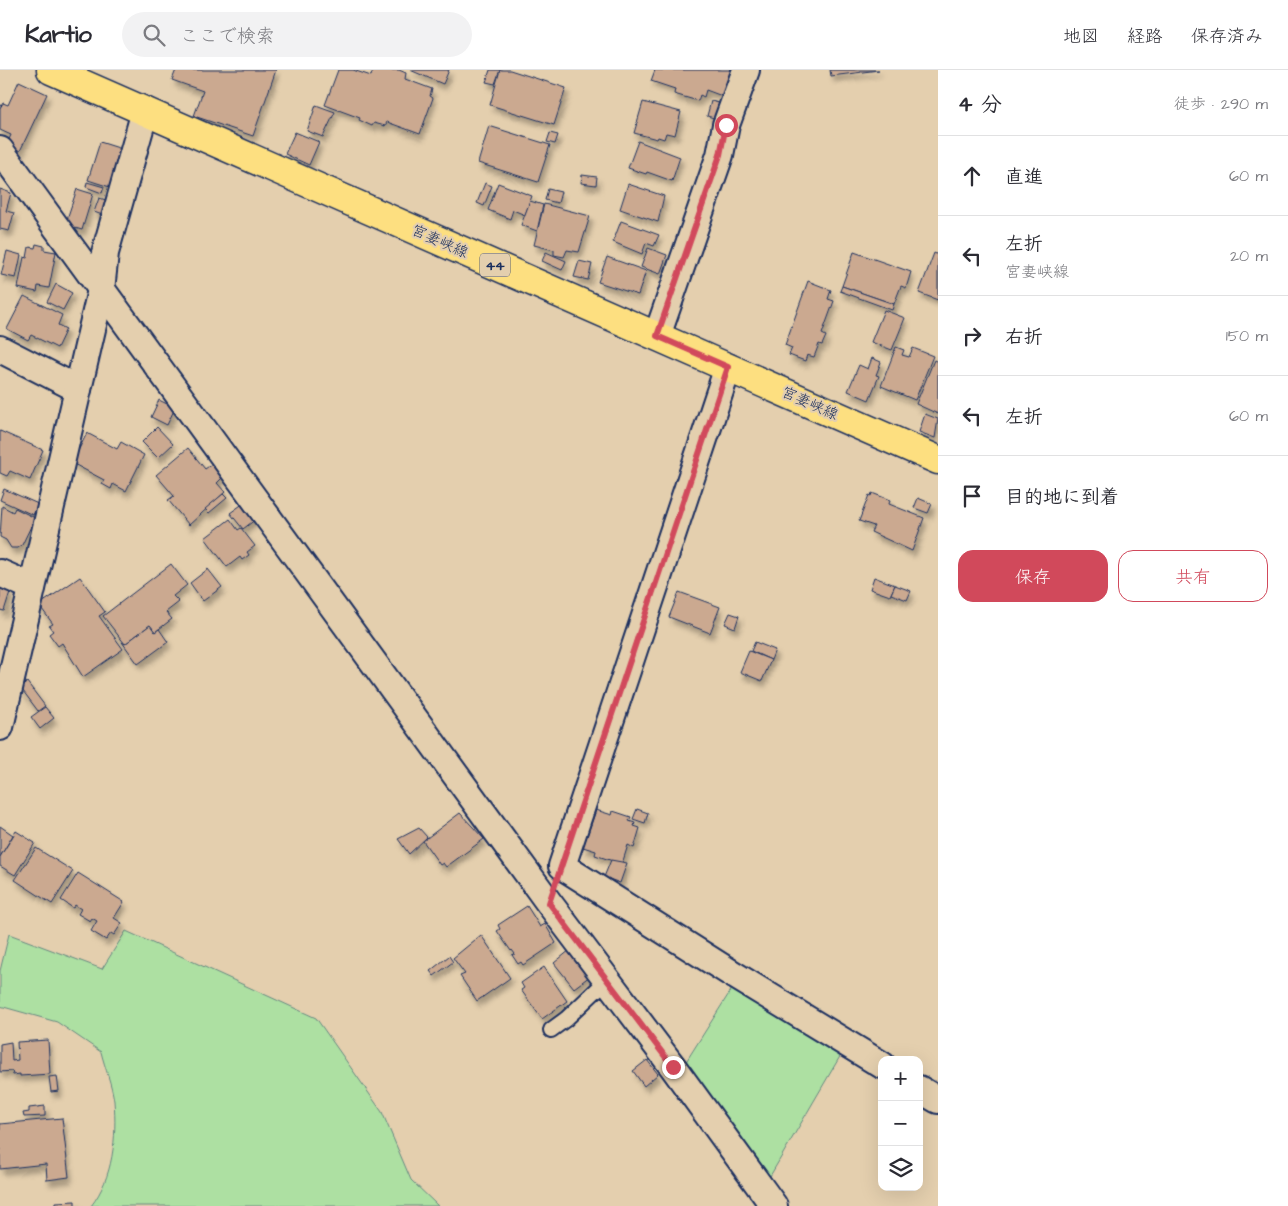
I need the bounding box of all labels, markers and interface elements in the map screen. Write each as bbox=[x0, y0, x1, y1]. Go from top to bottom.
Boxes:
search box bbox=[122, 12, 472, 57]
text: Kartio bbox=[25, 18, 92, 52]
icon: search bbox=[140, 21, 168, 49]
text: ここで検索 bbox=[180, 23, 275, 50]
text: 地図 bbox=[1063, 24, 1099, 49]
text: 経路 bbox=[1127, 24, 1163, 49]
text: 保存済み bbox=[1191, 24, 1263, 49]
text: 4 分 bbox=[958, 90, 1002, 119]
text: 徒歩 · 290 m bbox=[1174, 93, 1268, 115]
route start bbox=[715, 114, 738, 137]
icon: ahead bbox=[958, 162, 986, 190]
text: 直進 bbox=[1005, 164, 1043, 191]
text: 60 m bbox=[1229, 165, 1268, 187]
street label: 宮妻峡線 bbox=[408, 220, 471, 263]
text: 左折 bbox=[1005, 231, 1043, 258]
icon: left bbox=[958, 242, 986, 270]
text: 20 m bbox=[1230, 245, 1268, 267]
road number: 44 bbox=[480, 254, 510, 276]
text: 宮妻峡線 bbox=[1005, 261, 1069, 283]
icon: right bbox=[958, 322, 986, 350]
text: 右折 bbox=[1005, 324, 1043, 351]
text: 150 m bbox=[1226, 325, 1268, 347]
street label: 宮妻峡線 bbox=[778, 382, 841, 425]
icon: left bbox=[958, 402, 986, 430]
text: 左折 bbox=[1005, 404, 1043, 431]
text: 60 m bbox=[1229, 405, 1268, 427]
icon: arrive bbox=[958, 482, 986, 510]
text: 目的地に到着 bbox=[1005, 484, 1119, 511]
button: 保存 bbox=[958, 550, 1108, 602]
button: 共有 bbox=[1118, 550, 1268, 602]
route end bbox=[662, 1056, 685, 1079]
map controls bbox=[878, 1056, 923, 1191]
button: + bbox=[878, 1056, 923, 1101]
button: − bbox=[878, 1101, 923, 1146]
button: layers bbox=[878, 1146, 923, 1191]

